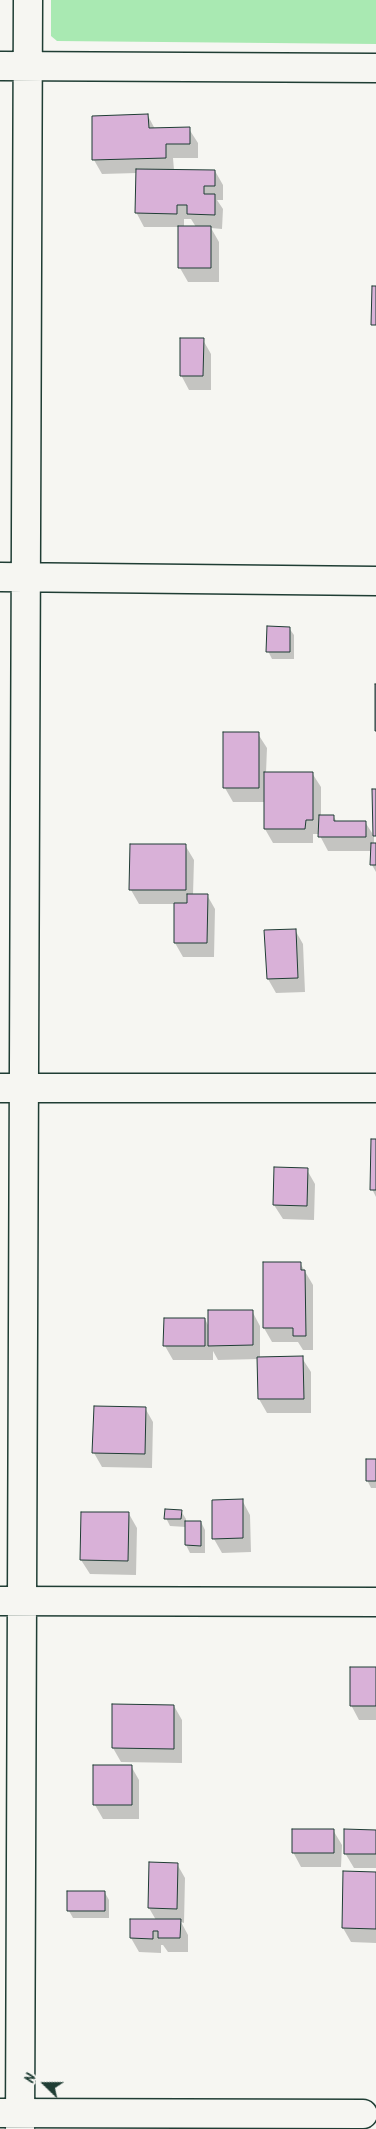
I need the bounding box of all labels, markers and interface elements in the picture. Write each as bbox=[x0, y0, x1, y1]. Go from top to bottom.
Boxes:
north arrow bbox=[20, 2059, 70, 2109]
text: N bbox=[19, 2070, 43, 2087]

